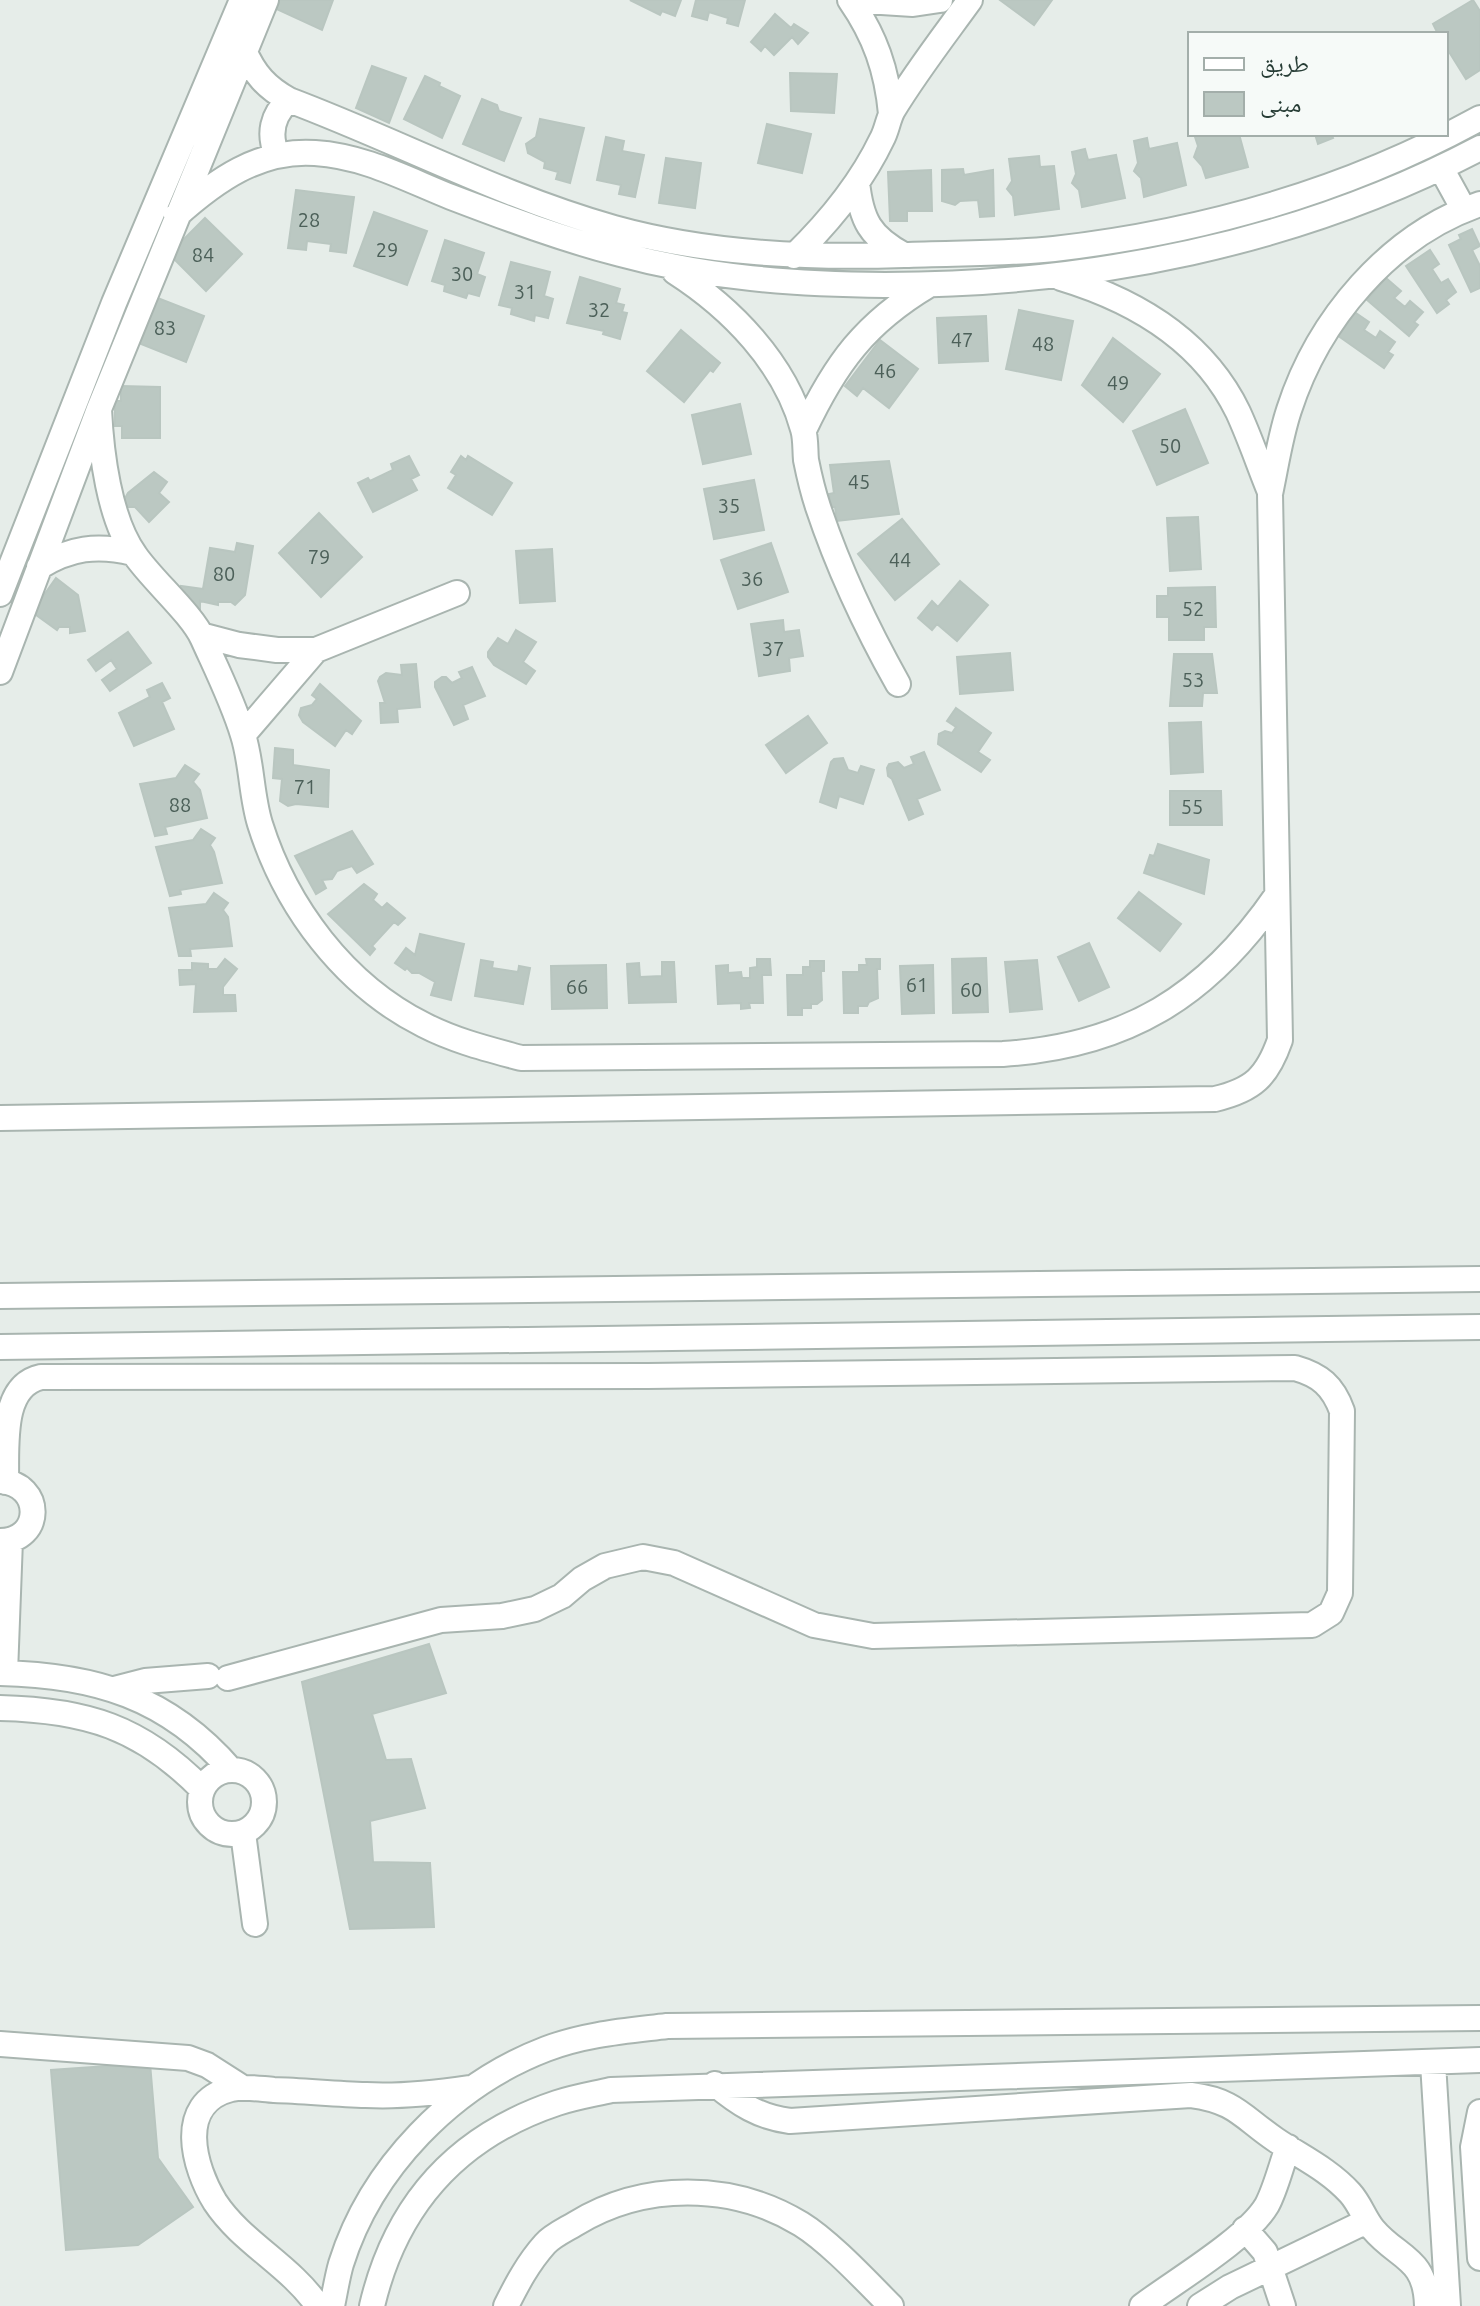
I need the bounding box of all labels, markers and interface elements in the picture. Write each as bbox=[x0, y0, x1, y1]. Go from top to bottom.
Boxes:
legend bbox=[1188, 32, 1448, 136]
text: طريق bbox=[1260, 50, 1309, 78]
text: مبنى bbox=[1260, 90, 1301, 118]
house number: 28 bbox=[298, 208, 320, 231]
house number: 29 bbox=[376, 238, 398, 261]
house number: 84 bbox=[192, 243, 214, 266]
house number: 30 bbox=[451, 262, 473, 285]
house number: 31 bbox=[514, 280, 536, 303]
house number: 32 bbox=[588, 298, 610, 321]
house number: 83 bbox=[154, 316, 176, 339]
house number: 47 bbox=[951, 328, 973, 351]
house number: 48 bbox=[1032, 332, 1054, 355]
house number: 46 bbox=[874, 359, 896, 382]
house number: 49 bbox=[1107, 371, 1129, 394]
house number: 50 bbox=[1159, 434, 1181, 457]
house number: 45 bbox=[848, 470, 870, 493]
house number: 35 bbox=[718, 494, 740, 517]
house number: 79 bbox=[308, 545, 330, 568]
house number: 44 bbox=[889, 548, 911, 571]
house number: 80 bbox=[213, 562, 235, 585]
house number: 36 bbox=[741, 567, 763, 590]
house number: 52 bbox=[1182, 597, 1204, 620]
house number: 37 bbox=[762, 637, 784, 660]
house number: 53 bbox=[1182, 668, 1204, 691]
house number: 71 bbox=[294, 775, 316, 798]
house number: 88 bbox=[169, 793, 191, 816]
house number: 55 bbox=[1181, 795, 1203, 818]
house number: 61 bbox=[906, 973, 928, 996]
house number: 66 bbox=[566, 975, 588, 998]
house number: 60 bbox=[960, 978, 982, 1001]

